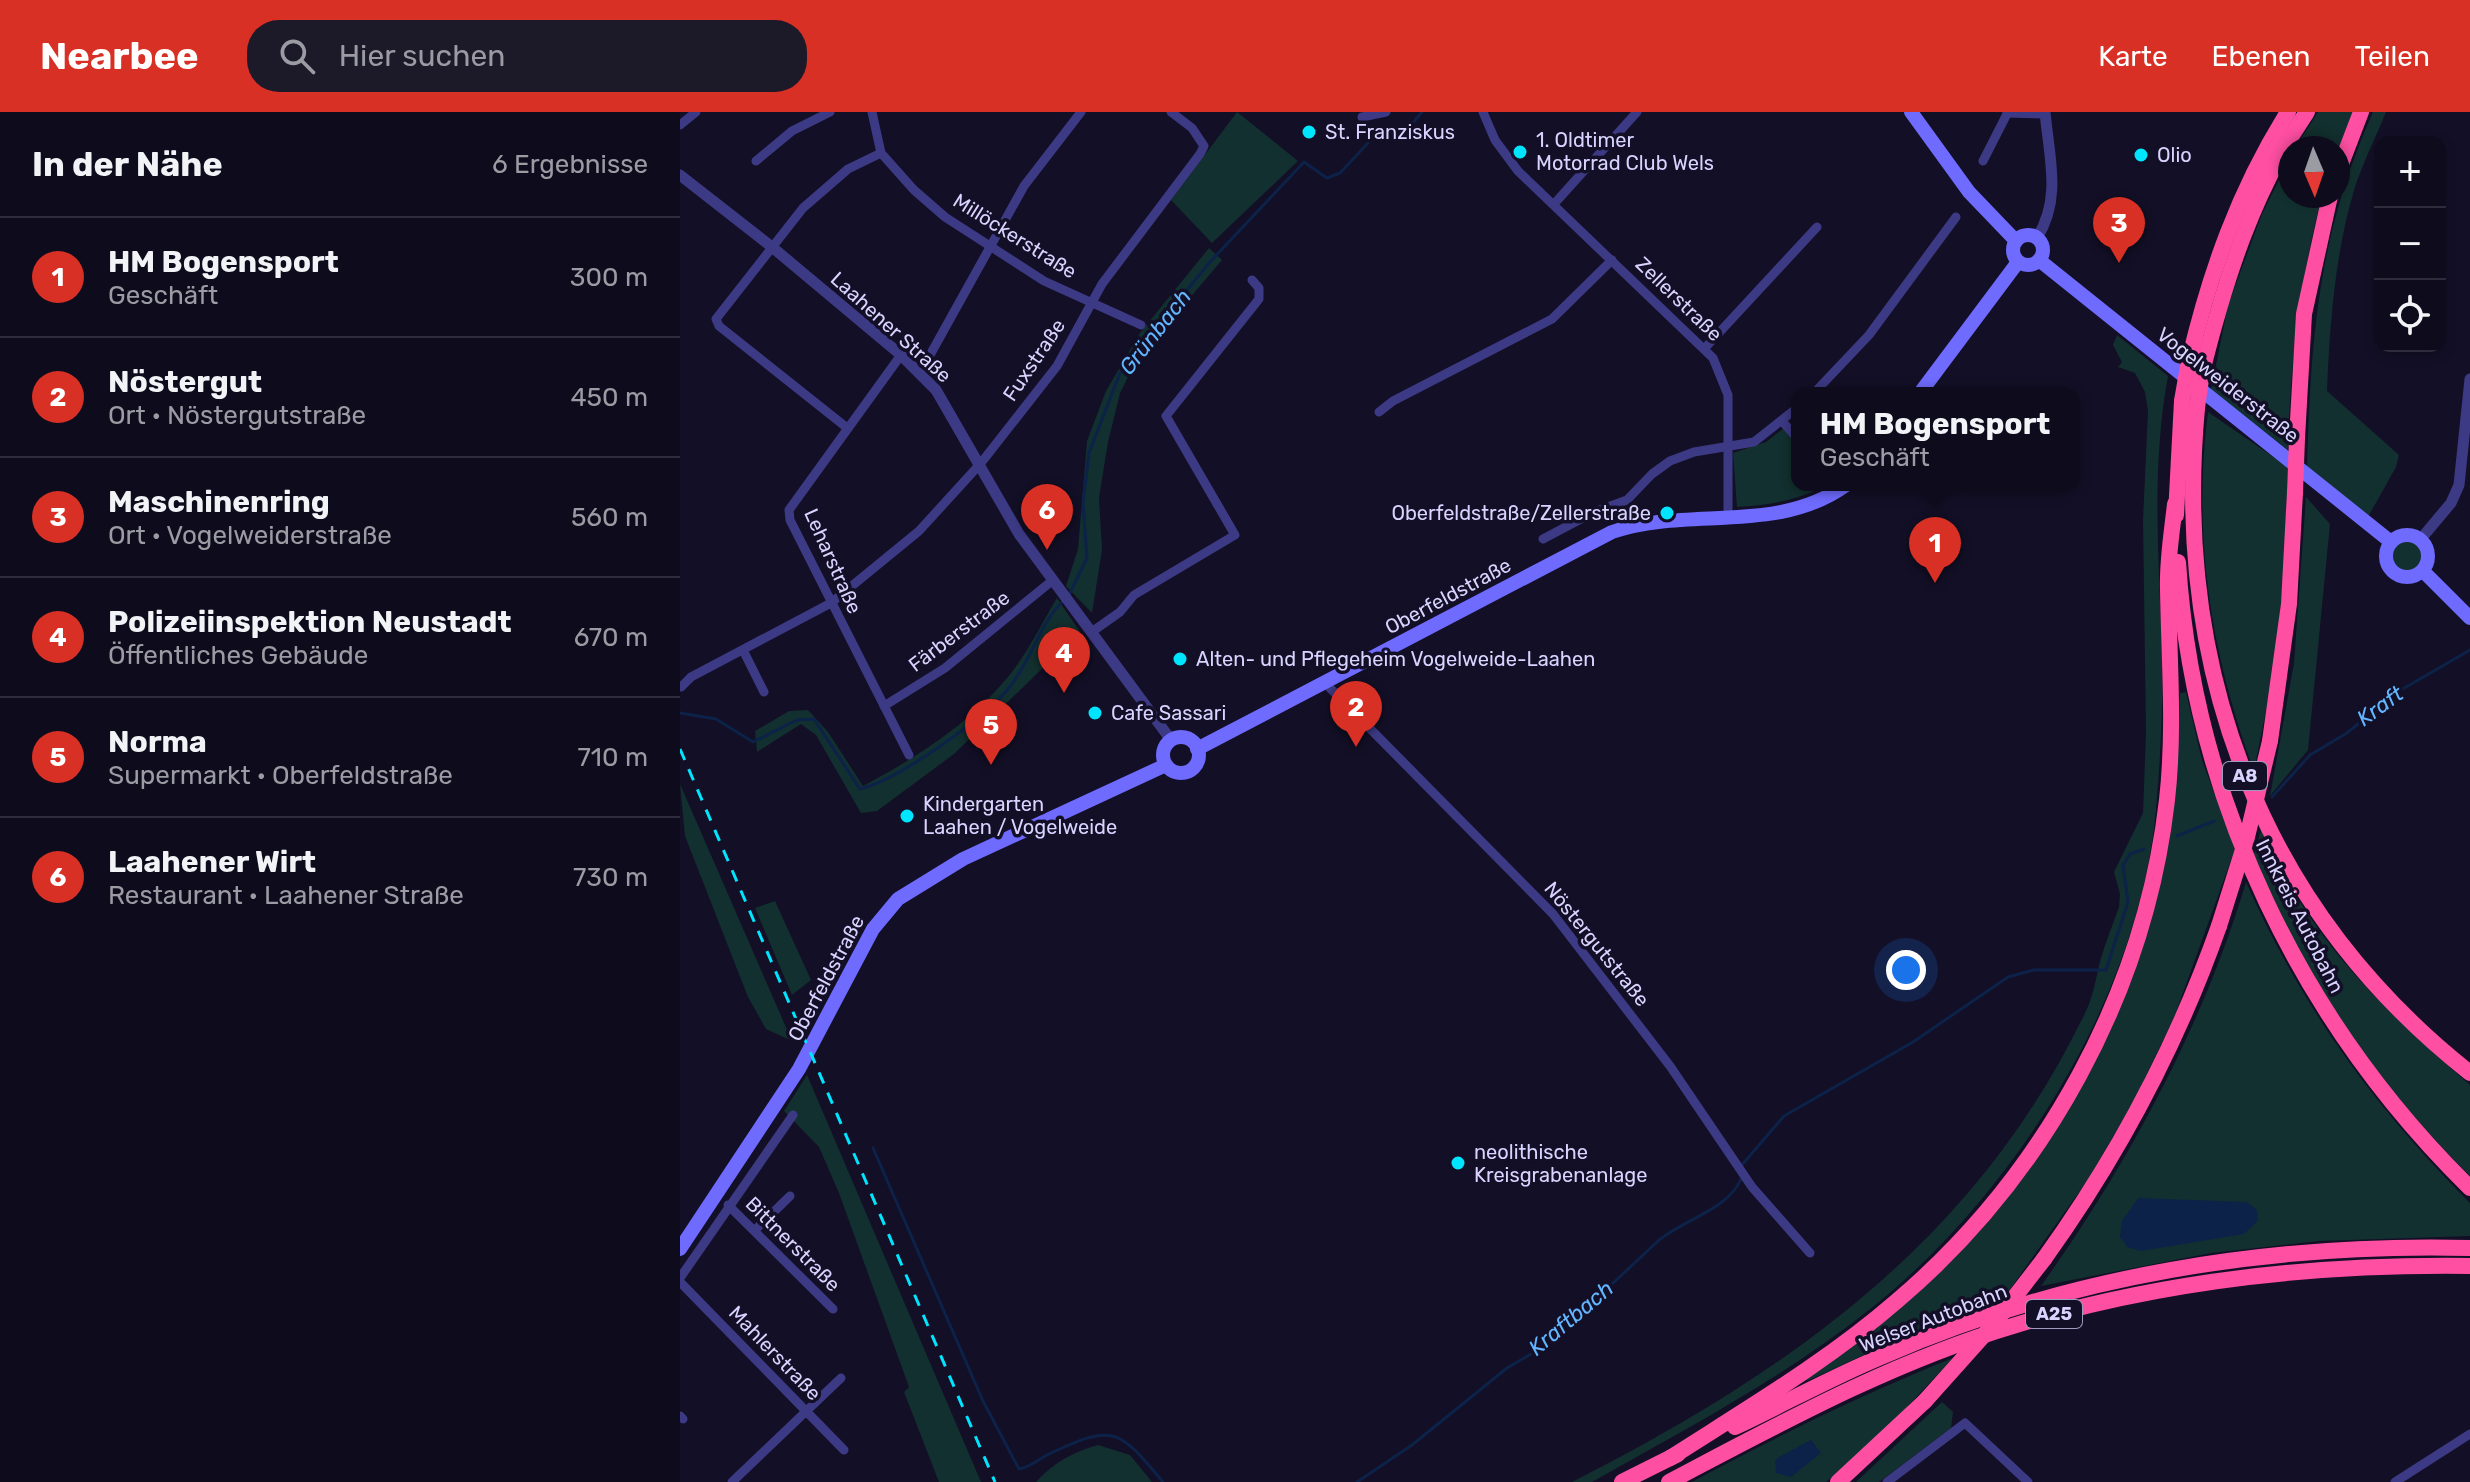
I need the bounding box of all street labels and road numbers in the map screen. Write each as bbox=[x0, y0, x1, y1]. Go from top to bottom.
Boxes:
street label: Millöckerstraße bbox=[949, 188, 1081, 284]
street label: Zellerstraße bbox=[1631, 252, 1727, 346]
street label: Laahener Straße bbox=[826, 267, 956, 387]
street label: Fuxstraße bbox=[998, 314, 1070, 406]
street label: Vogelweiderstraße bbox=[2152, 322, 2304, 448]
street label: Leharstraße bbox=[799, 505, 867, 617]
street label: Oberfeldstraße bbox=[1381, 553, 1515, 639]
street label: Färberstraße bbox=[904, 585, 1014, 677]
road number: A8 bbox=[2223, 762, 2267, 790]
street label: Innkreis Autobahn bbox=[2251, 835, 2349, 997]
street label: Nöstergutstraße bbox=[1539, 877, 1655, 1011]
street label: Oberfeldstraße bbox=[783, 911, 869, 1045]
street label: Bittnerstraße bbox=[741, 1192, 845, 1296]
street label: Welser Autobahn bbox=[1856, 1279, 2010, 1357]
road number: A25 bbox=[2026, 1300, 2082, 1328]
street label: Mahlerstraße bbox=[724, 1301, 826, 1405]

